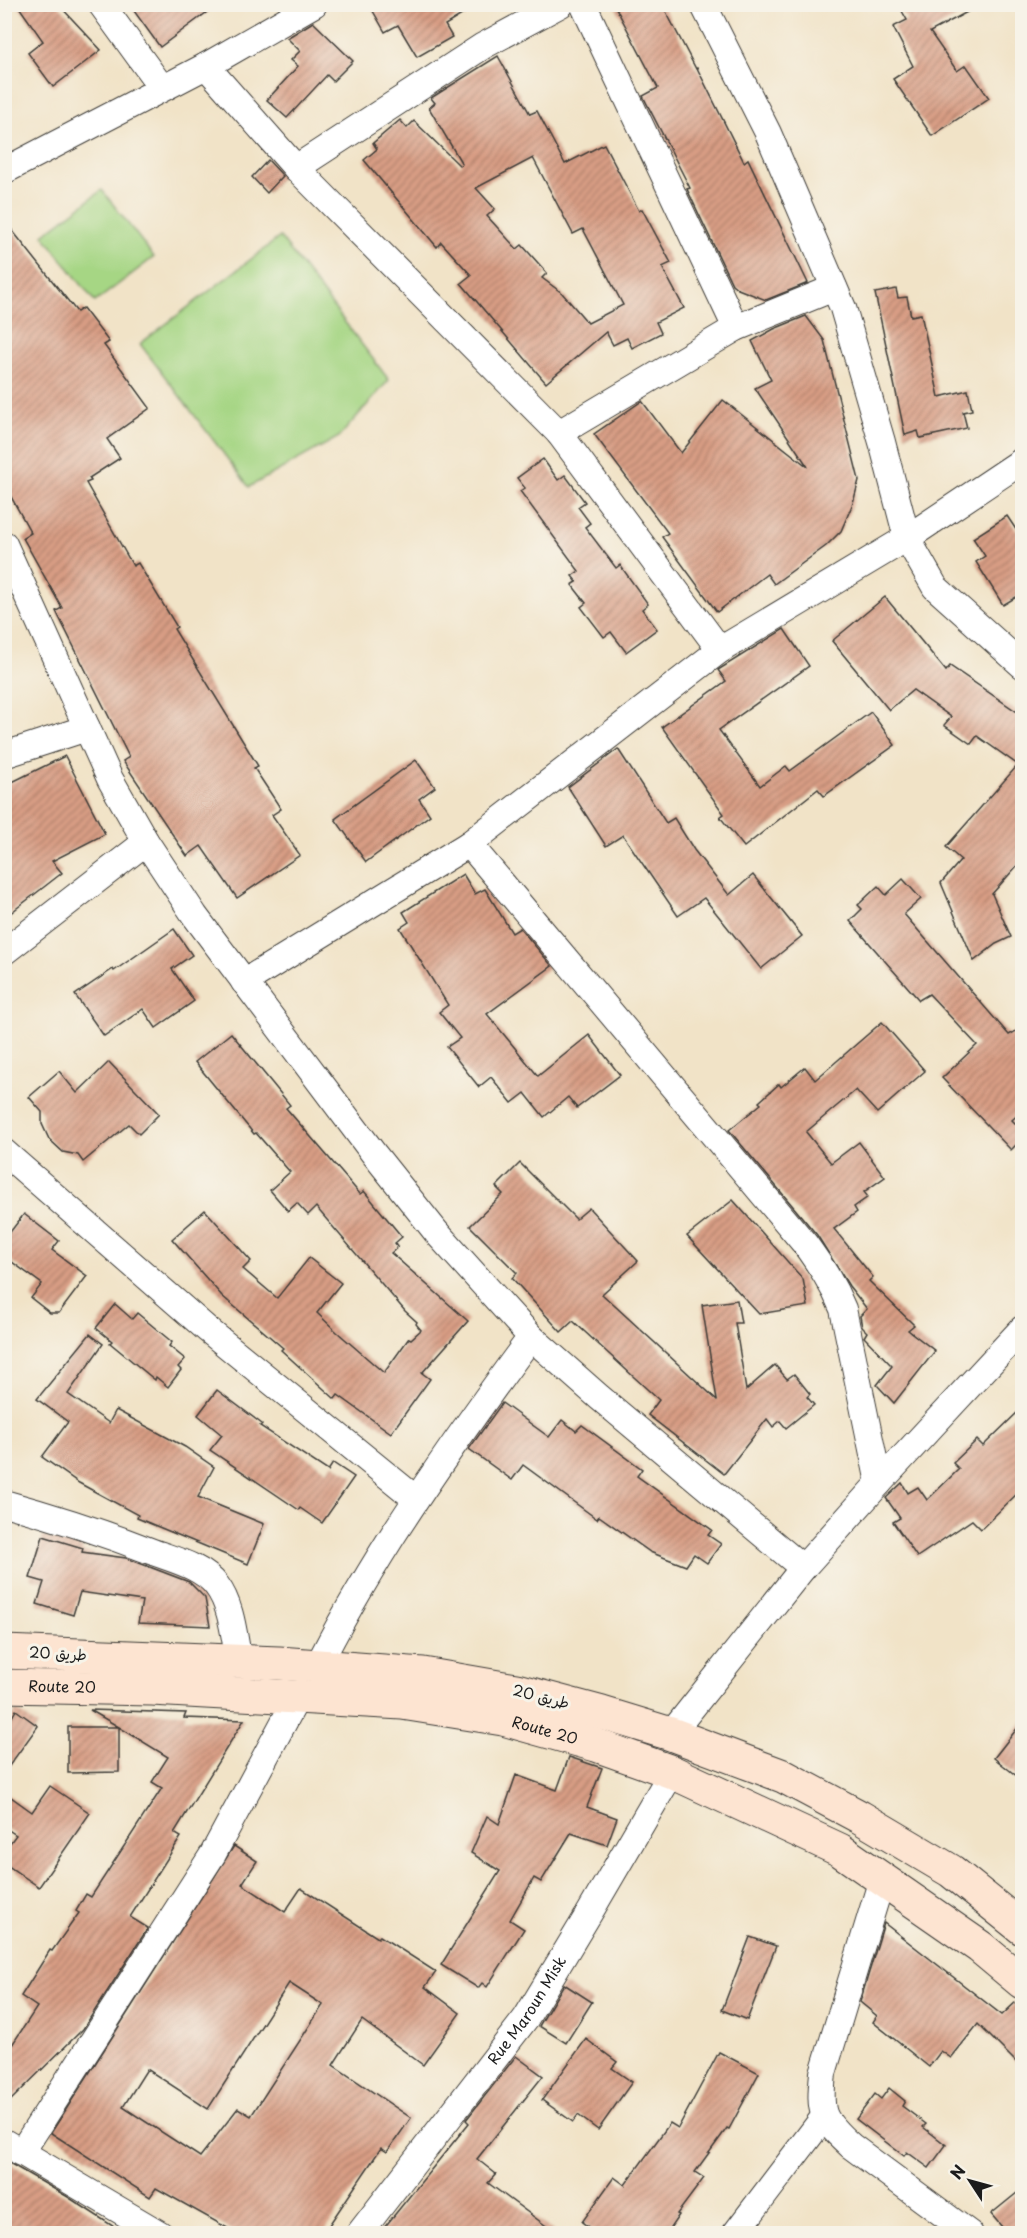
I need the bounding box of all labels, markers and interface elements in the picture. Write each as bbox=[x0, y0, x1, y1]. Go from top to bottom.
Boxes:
street label: طريق 20 bbox=[29, 1640, 88, 1665]
street label: Route 20 bbox=[28, 1673, 96, 1698]
street label: طريق 20 bbox=[511, 1677, 572, 1714]
street label: Route 20 bbox=[509, 1709, 581, 1749]
street label: Rue Maroun Misk bbox=[481, 1951, 571, 2069]
north arrow bbox=[940, 2151, 1000, 2211]
text: N bbox=[944, 2159, 970, 2184]

